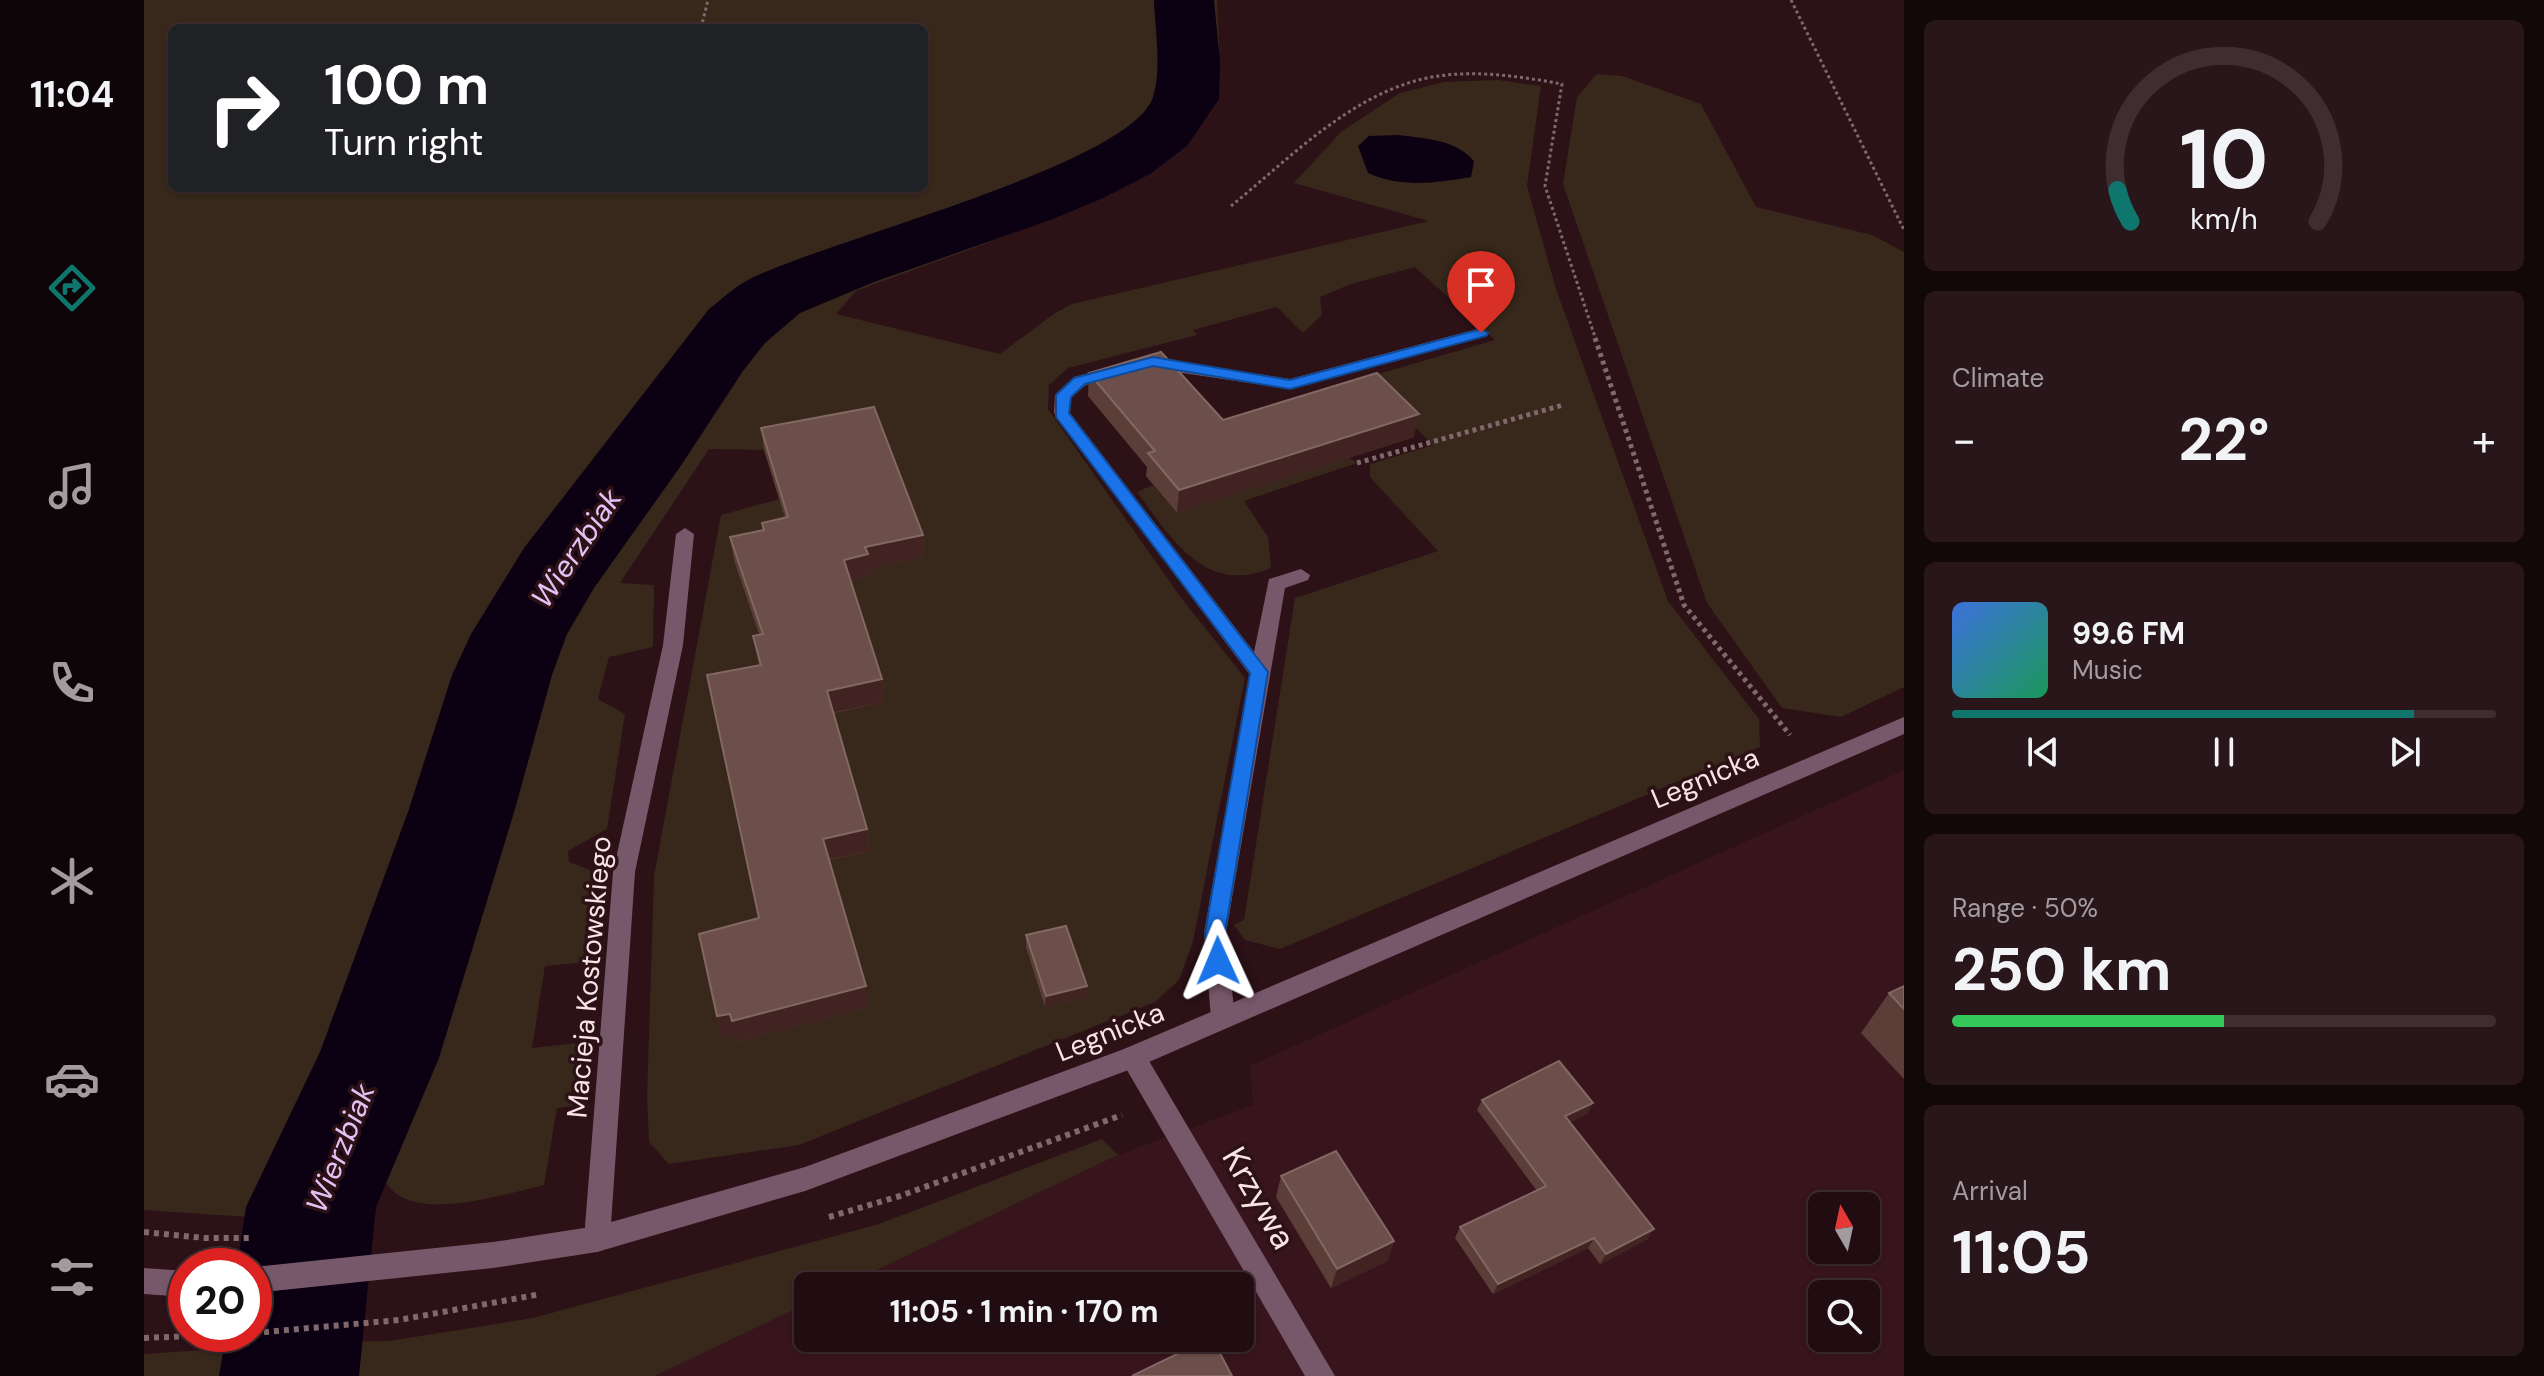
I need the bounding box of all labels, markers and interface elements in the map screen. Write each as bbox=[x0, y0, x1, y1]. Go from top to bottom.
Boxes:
text: 100 m bbox=[324, 48, 489, 121]
icon: right bbox=[192, 56, 296, 160]
text: 11:04 bbox=[30, 71, 114, 118]
text: 10 bbox=[2180, 104, 2268, 213]
text: Turn right bbox=[324, 119, 483, 166]
text: km/h bbox=[2190, 201, 2258, 238]
pin bbox=[1447, 251, 1515, 333]
icon: directions bbox=[44, 260, 100, 316]
icon: arrive bbox=[1459, 263, 1503, 307]
text: Climate bbox=[1952, 361, 2044, 395]
text: 22° bbox=[2178, 400, 2270, 479]
text: − bbox=[1952, 411, 1976, 469]
text: + bbox=[2472, 411, 2496, 469]
icon: music bbox=[44, 458, 100, 514]
water label: Wierzbiak bbox=[522, 480, 631, 615]
text: 99.6 FM bbox=[2072, 614, 2185, 653]
text: Music bbox=[2072, 653, 2143, 687]
icon: phone bbox=[44, 655, 100, 711]
icon: previous bbox=[2021, 730, 2065, 774]
icon: pause bbox=[2202, 730, 2246, 774]
icon: next bbox=[2383, 730, 2427, 774]
street label: Legnicka bbox=[1645, 739, 1765, 817]
street label: Macieja Kostowskiego bbox=[558, 835, 620, 1119]
icon: climate bbox=[44, 853, 100, 909]
text: Range · 50% bbox=[1952, 891, 2098, 925]
position arrow bbox=[1176, 919, 1260, 1003]
text: 250 km bbox=[1952, 930, 2171, 1009]
street label: Legnicka bbox=[1050, 994, 1170, 1070]
icon: car bbox=[44, 1051, 100, 1107]
water label: Wierzbiak bbox=[296, 1077, 384, 1218]
street label: Krzywa bbox=[1212, 1139, 1306, 1257]
text: Arrival bbox=[1952, 1174, 2028, 1208]
north arrow bbox=[1808, 1192, 1880, 1264]
map controls bbox=[1808, 1192, 1880, 1352]
text: 11:05 bbox=[1952, 1213, 2090, 1292]
speed limit sign: 20 bbox=[168, 1248, 272, 1352]
icon: filters bbox=[44, 1249, 100, 1305]
button: search bbox=[1808, 1280, 1880, 1352]
text: 11:05 · 1 min · 170 m bbox=[890, 1292, 1158, 1331]

